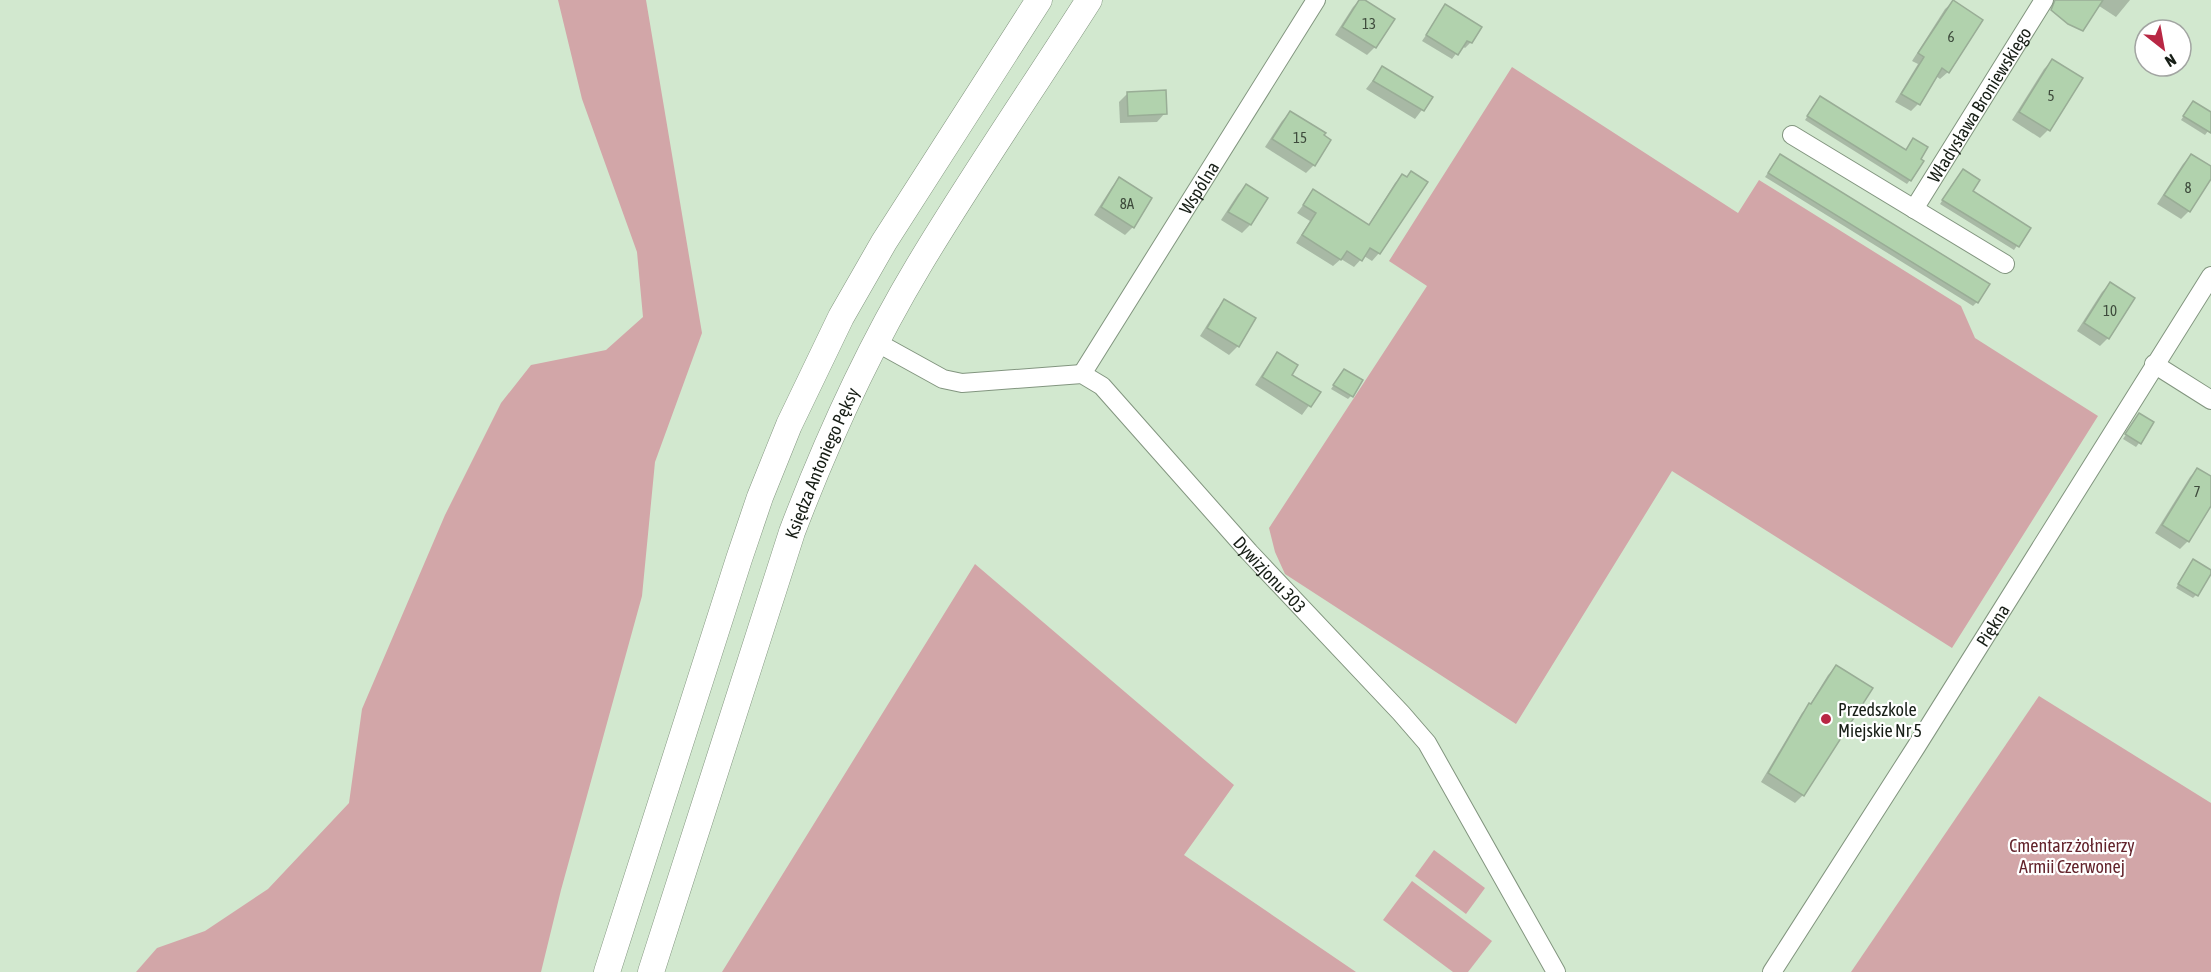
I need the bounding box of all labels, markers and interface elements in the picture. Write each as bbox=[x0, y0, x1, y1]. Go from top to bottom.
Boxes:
house number: 13 bbox=[1362, 15, 1376, 32]
north arrow bbox=[2133, 18, 2193, 78]
street label: Władysława Broniewskiego bbox=[1923, 23, 2035, 186]
house number: 6 bbox=[1947, 28, 1955, 45]
text: N bbox=[2162, 51, 2179, 71]
house number: 5 bbox=[2047, 87, 2055, 104]
house number: 15 bbox=[1293, 129, 1307, 146]
street label: Wspólna bbox=[1174, 157, 1223, 218]
house number: 8 bbox=[2184, 179, 2192, 196]
house number: 8A bbox=[1120, 195, 1135, 212]
house number: 10 bbox=[2103, 302, 2117, 319]
street label: Księdza Antoniego Pęksy bbox=[780, 384, 863, 541]
house number: 7 bbox=[2193, 483, 2201, 500]
street label: Dywizjonu 303 bbox=[1229, 532, 1311, 617]
street label: Piękna bbox=[1971, 600, 2013, 650]
place label: Przedszkole Miejskie Nr 5 bbox=[1838, 699, 1922, 741]
marker: Przedszkole Miejskie Nr 5 bbox=[1819, 712, 1833, 726]
park label: Cmentarz żołnierzy Armii Czerwonej bbox=[2009, 835, 2135, 877]

